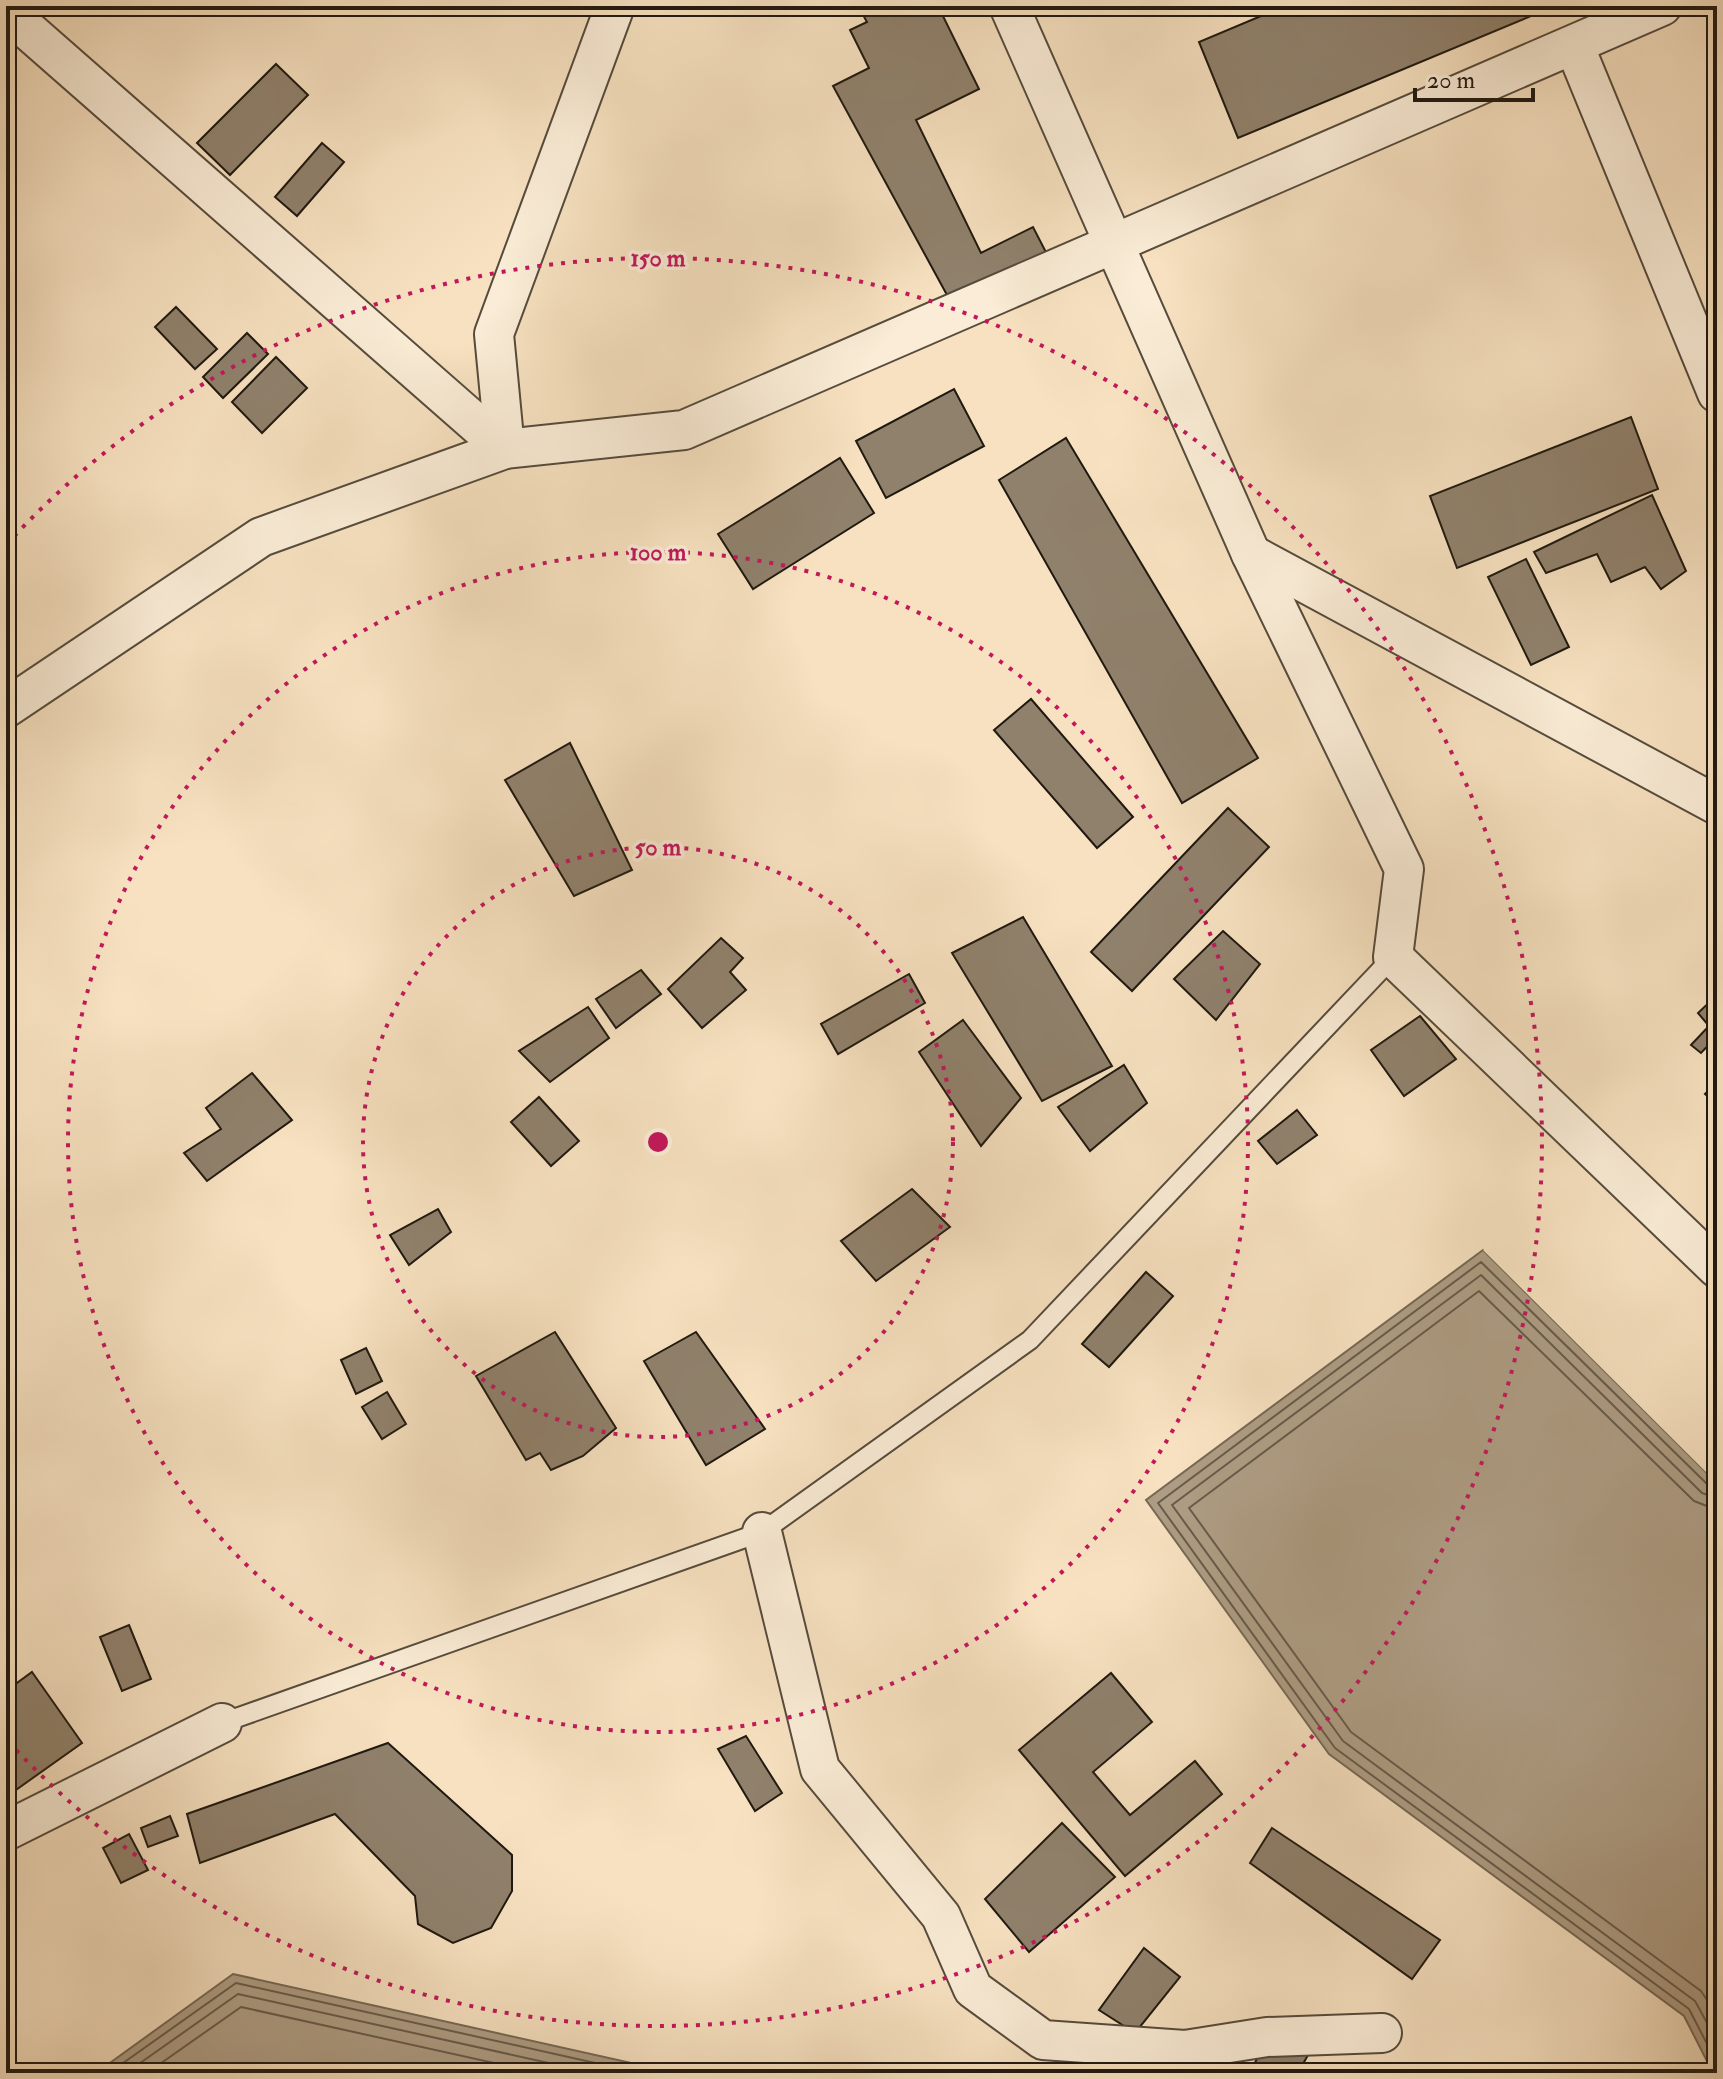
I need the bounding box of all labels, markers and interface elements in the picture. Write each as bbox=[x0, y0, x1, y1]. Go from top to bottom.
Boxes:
scale bar bbox=[1415, 52, 1533, 102]
text: 20 m bbox=[1427, 65, 1476, 96]
text: 150 m bbox=[631, 243, 686, 274]
text: 100 m bbox=[630, 537, 687, 568]
text: 50 m bbox=[635, 832, 682, 863]
centre of rings bbox=[644, 1128, 672, 1156]

